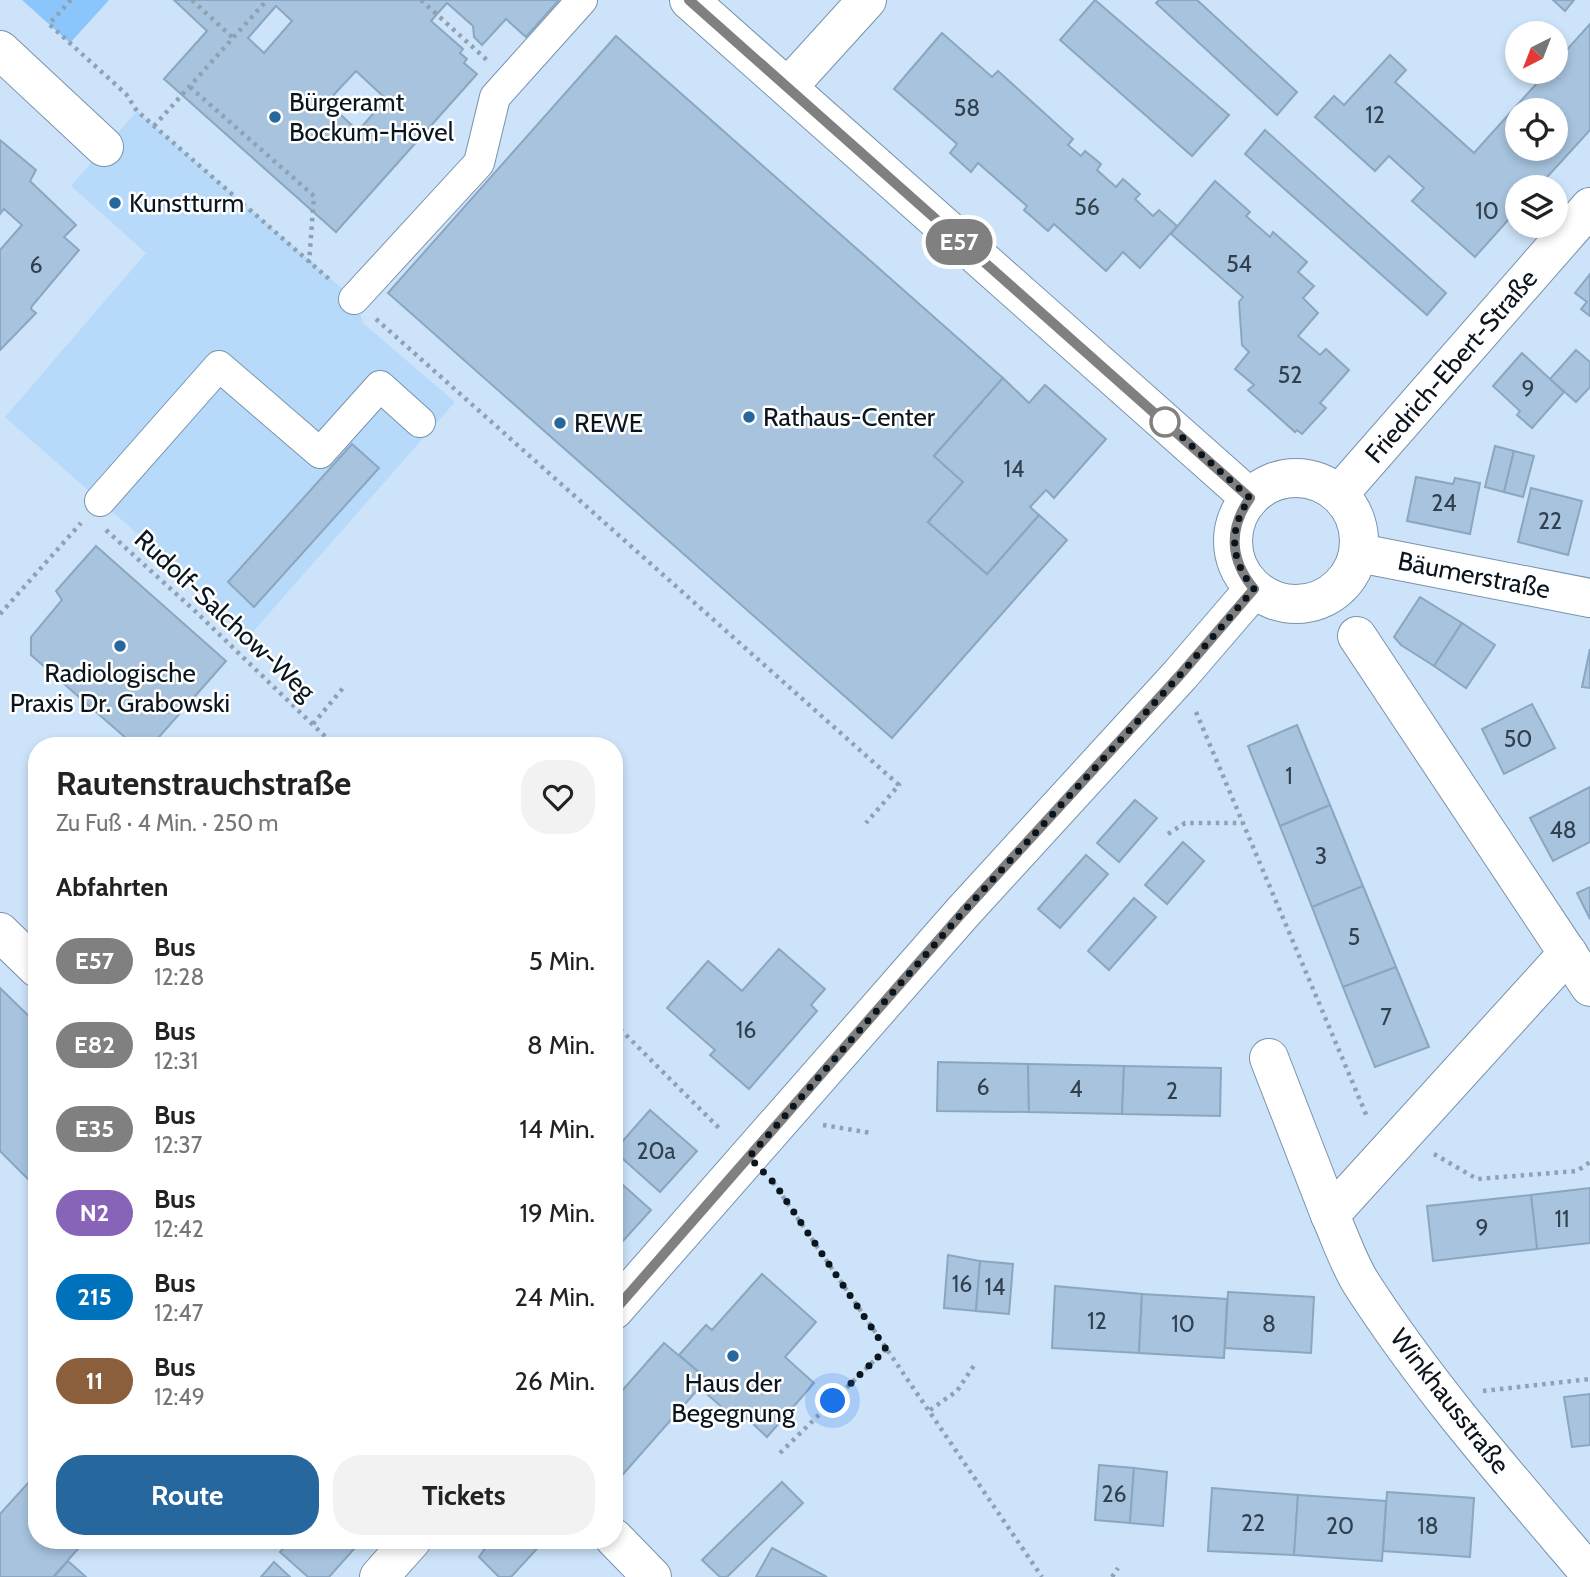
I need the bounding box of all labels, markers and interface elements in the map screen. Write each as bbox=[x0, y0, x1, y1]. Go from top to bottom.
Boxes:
north arrow bbox=[1505, 21, 1568, 84]
map controls bbox=[1505, 21, 1568, 238]
place label: Bürgeramt Bockum-Hövel bbox=[289, 86, 454, 148]
house number: 58 bbox=[954, 94, 980, 122]
button: locate bbox=[1505, 98, 1568, 161]
house number: 12 bbox=[1365, 101, 1385, 129]
marker: Bürgeramt Bockum-Hövel bbox=[267, 109, 283, 125]
button: layers bbox=[1505, 175, 1568, 238]
place label: Kunstturm bbox=[129, 187, 244, 219]
house number: 56 bbox=[1074, 193, 1100, 221]
marker: Kunstturm bbox=[107, 195, 123, 211]
house number: 10 bbox=[1475, 197, 1499, 225]
line badge: E57 bbox=[919, 219, 999, 265]
text: E57 bbox=[940, 227, 978, 256]
house number: 54 bbox=[1226, 250, 1252, 278]
house number: 6 bbox=[29, 251, 43, 279]
street label: Friedrich-Ebert-Straße bbox=[1358, 262, 1544, 470]
house number: 52 bbox=[1278, 361, 1302, 389]
house number: 9 bbox=[1521, 375, 1535, 403]
place label: Rathaus-Center bbox=[763, 401, 936, 433]
place label: REWE bbox=[574, 407, 643, 439]
unlabelled marker bbox=[1150, 407, 1180, 437]
marker: Rathaus-Center bbox=[741, 409, 757, 425]
marker: REWE bbox=[552, 415, 568, 431]
house number: 14 bbox=[1004, 455, 1024, 483]
house number: 24 bbox=[1431, 489, 1457, 517]
house number: 22 bbox=[1538, 507, 1562, 535]
street label: Rudolf-Salchow-Weg bbox=[128, 523, 323, 708]
street label: Bäumerstraße bbox=[1395, 545, 1553, 605]
marker: Radiologische Praxis Dr. Grabowski bbox=[112, 638, 128, 654]
place label: Radiologische Praxis Dr. Grabowski bbox=[10, 657, 230, 719]
house number: 50 bbox=[1504, 725, 1532, 753]
button: heart bbox=[521, 760, 595, 834]
house number: 1 bbox=[1285, 762, 1293, 790]
text: Rautenstrauchstraße bbox=[56, 763, 351, 803]
text: Zu Fuß · 4 Min. · 250 m bbox=[56, 809, 279, 837]
house number: 48 bbox=[1549, 816, 1577, 844]
house number: 3 bbox=[1315, 842, 1327, 870]
text: Abfahrten bbox=[56, 871, 168, 903]
house number: 5 bbox=[1348, 923, 1360, 951]
text: Bus bbox=[154, 931, 195, 963]
text: 5 Min. bbox=[529, 945, 595, 977]
text: E57 bbox=[75, 946, 114, 975]
text: 12:28 bbox=[154, 963, 204, 991]
house number: 7 bbox=[1380, 1003, 1392, 1031]
text: Bus bbox=[154, 1015, 195, 1047]
house number: 16 bbox=[736, 1016, 756, 1044]
text: 8 Min. bbox=[527, 1029, 595, 1061]
text: E82 bbox=[74, 1030, 115, 1059]
text: 12:31 bbox=[154, 1047, 198, 1075]
house number: 6 bbox=[976, 1073, 990, 1101]
house number: 4 bbox=[1069, 1075, 1083, 1103]
house number: 2 bbox=[1166, 1077, 1178, 1105]
text: Bus bbox=[154, 1099, 195, 1131]
text: 14 Min. bbox=[519, 1113, 595, 1145]
text: E35 bbox=[75, 1114, 114, 1143]
text: 12:37 bbox=[154, 1131, 202, 1159]
house number: 20a bbox=[636, 1137, 676, 1165]
text: Bus bbox=[154, 1183, 195, 1215]
text: 19 Min. bbox=[520, 1197, 595, 1229]
text: N2 bbox=[80, 1198, 109, 1227]
house number: 11 bbox=[1555, 1205, 1570, 1233]
house number: 9 bbox=[1475, 1214, 1489, 1242]
text: 12:42 bbox=[154, 1215, 204, 1243]
text: Bus bbox=[154, 1267, 195, 1299]
house number: 16 bbox=[952, 1270, 972, 1298]
house number: 14 bbox=[985, 1273, 1005, 1301]
text: 24 Min. bbox=[514, 1281, 595, 1313]
text: 215 bbox=[77, 1282, 112, 1311]
text: 12:47 bbox=[154, 1299, 203, 1327]
house number: 12 bbox=[1087, 1307, 1107, 1335]
house number: 10 bbox=[1171, 1310, 1195, 1338]
house number: 8 bbox=[1262, 1310, 1276, 1338]
street label: Winkhausstraße bbox=[1383, 1322, 1517, 1480]
marker: Haus der Begegnung bbox=[725, 1348, 741, 1364]
text: Bus bbox=[154, 1351, 195, 1383]
text: 26 Min. bbox=[514, 1365, 595, 1397]
text: 11 bbox=[86, 1366, 103, 1395]
place label: Haus der Begegnung bbox=[671, 1367, 796, 1429]
text: 12:49 bbox=[154, 1383, 205, 1411]
your location bbox=[815, 1383, 850, 1418]
button: Route bbox=[56, 1455, 319, 1535]
button: Tickets bbox=[333, 1455, 595, 1535]
house number: 26 bbox=[1101, 1480, 1127, 1508]
house number: 22 bbox=[1241, 1509, 1265, 1537]
house number: 20 bbox=[1326, 1512, 1354, 1540]
house number: 18 bbox=[1417, 1512, 1439, 1540]

